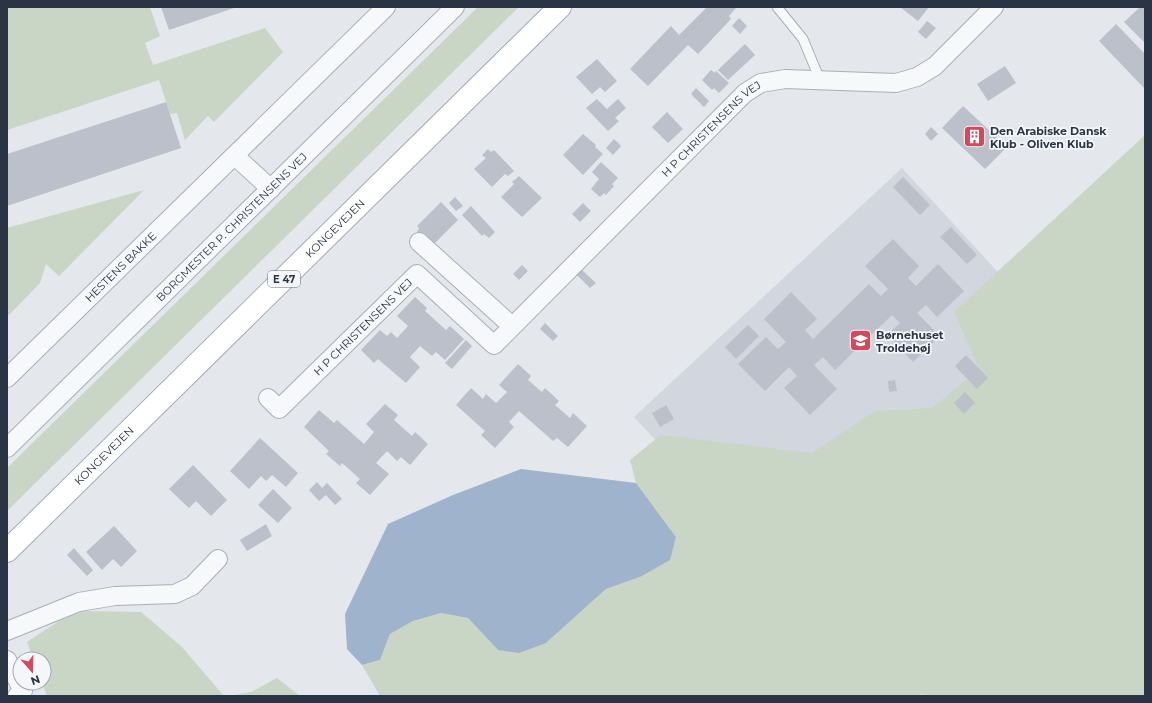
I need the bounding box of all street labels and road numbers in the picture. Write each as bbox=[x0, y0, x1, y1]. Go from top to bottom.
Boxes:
street label: H P CHRISTENSENS VEJ bbox=[658, 78, 764, 180]
street label: BORGMESTER P. CHRISTENSENS VEJ bbox=[153, 150, 310, 304]
street label: KONGEVEJEN bbox=[302, 196, 368, 261]
street label: HESTENS BAKKE bbox=[82, 229, 159, 305]
road number: E 47 bbox=[268, 271, 300, 287]
street label: H P CHRISTENSENS VEJ bbox=[310, 275, 415, 378]
street label: KONGEVEJEN bbox=[71, 423, 137, 488]

